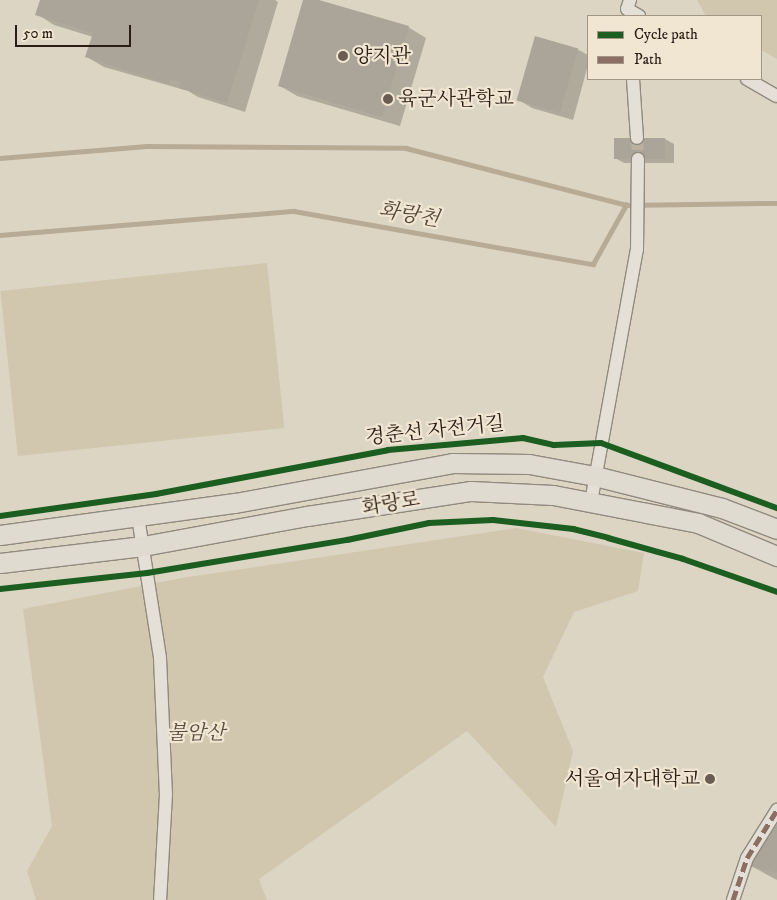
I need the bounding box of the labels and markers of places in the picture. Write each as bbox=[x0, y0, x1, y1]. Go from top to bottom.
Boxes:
place label: 양지관 bbox=[353, 44, 411, 68]
marker: 양지관 bbox=[337, 50, 349, 62]
place label: 육군사관학교 bbox=[398, 87, 514, 111]
marker: 육군사관학교 bbox=[382, 93, 394, 105]
place label: 서울여자대학교 bbox=[565, 767, 700, 791]
marker: 서울여자대학교 bbox=[704, 773, 716, 785]

